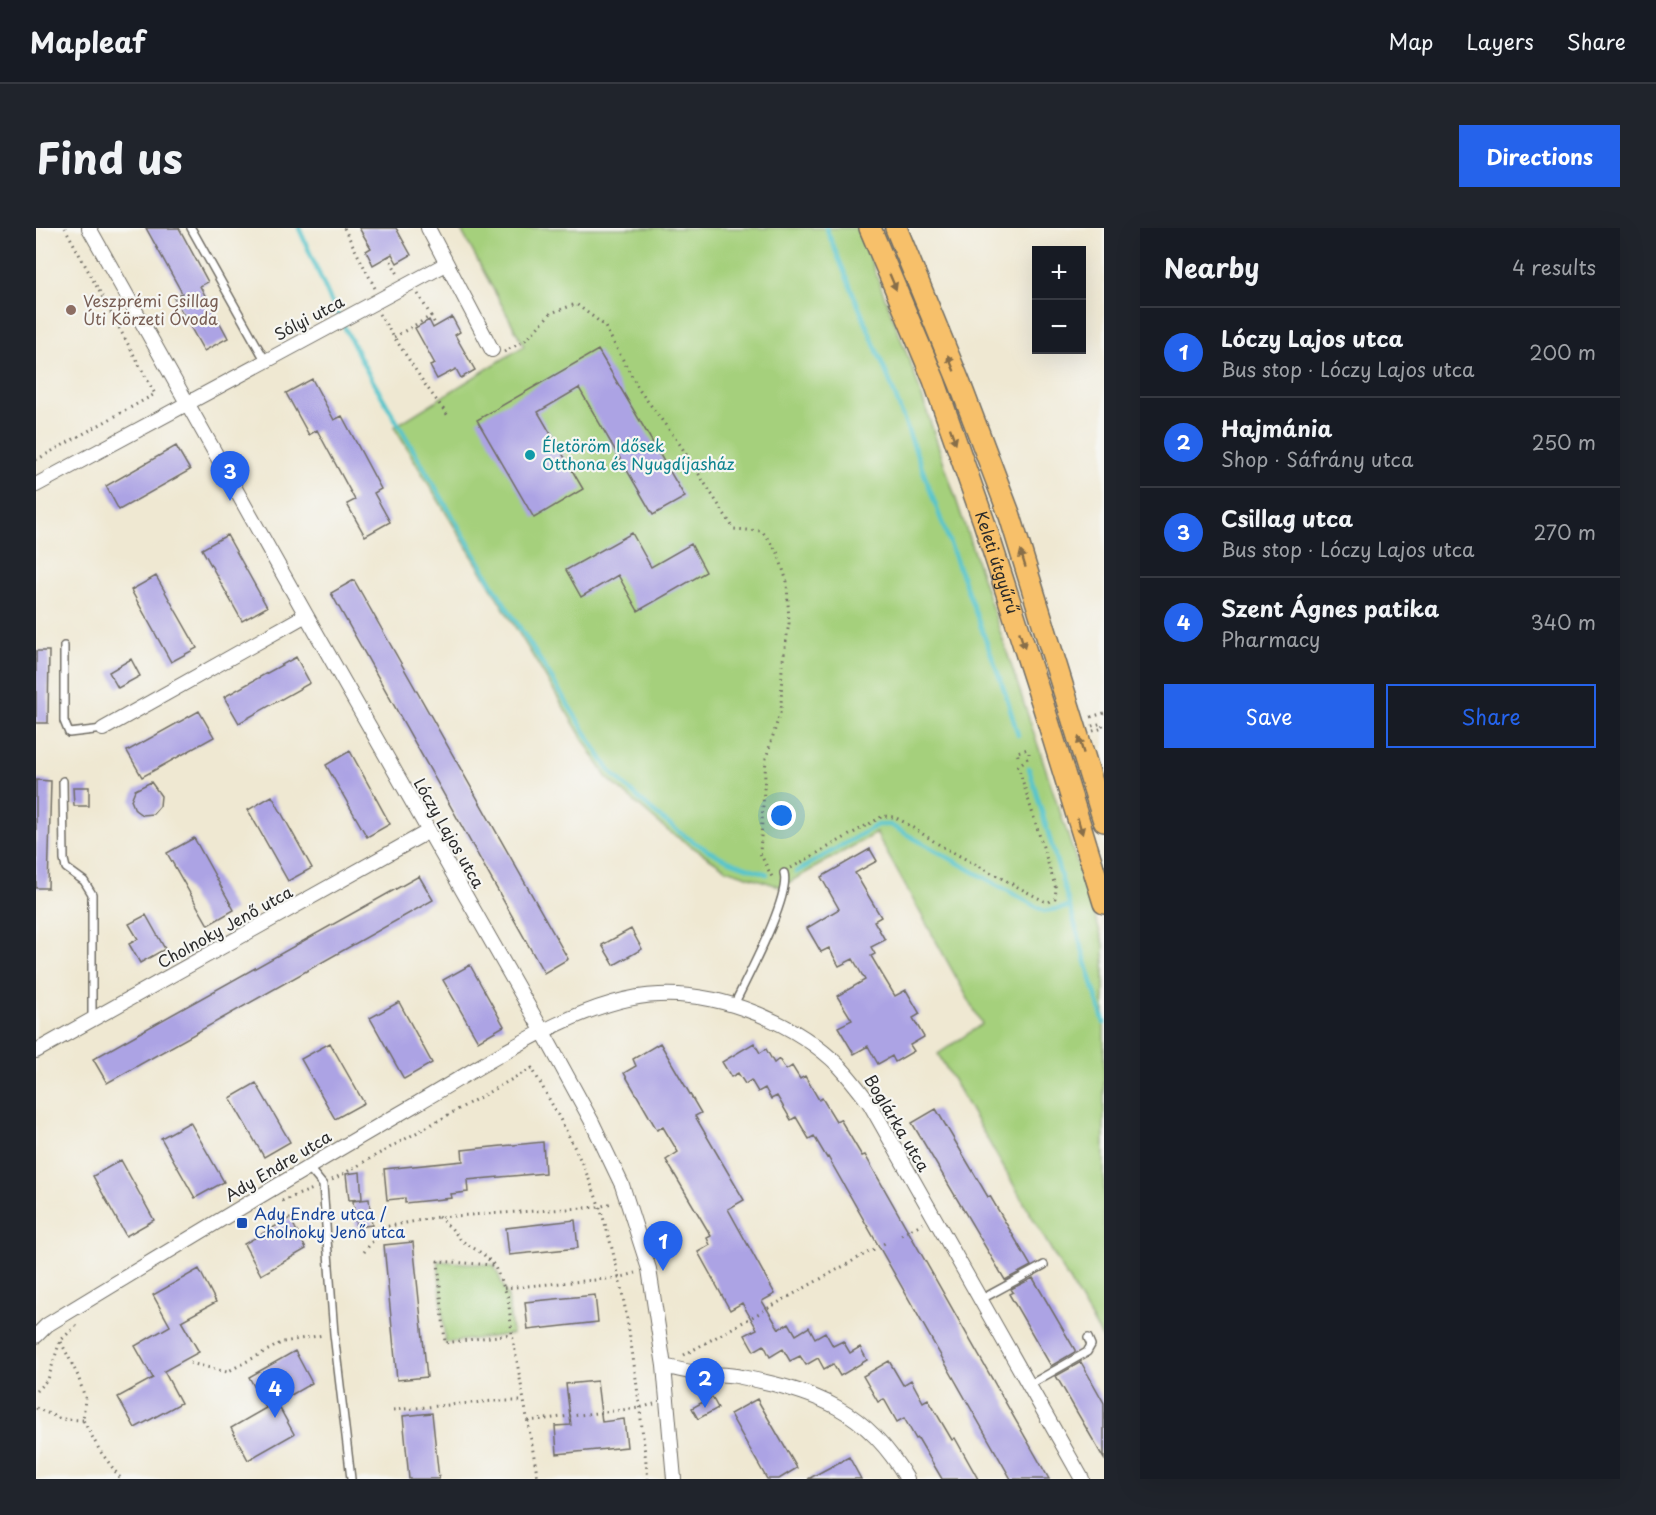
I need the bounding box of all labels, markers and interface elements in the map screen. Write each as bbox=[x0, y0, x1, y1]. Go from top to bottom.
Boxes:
text: Mapleaf bbox=[30, 20, 146, 63]
text: Map bbox=[1389, 25, 1433, 57]
text: Layers bbox=[1466, 25, 1534, 57]
text: Share bbox=[1567, 25, 1626, 57]
text: Find us bbox=[36, 125, 183, 188]
button: Directions bbox=[1459, 125, 1620, 187]
map controls bbox=[1032, 246, 1086, 354]
button: + bbox=[1032, 246, 1086, 300]
text: Nearby bbox=[1164, 248, 1259, 287]
text: 4 results bbox=[1512, 252, 1596, 282]
one-way arrow bbox=[889, 273, 898, 291]
place label: Veszprémi Csillag Úti Körzeti Óvoda bbox=[83, 288, 219, 330]
street label: Sólyi utca bbox=[269, 289, 348, 346]
button: − bbox=[1032, 300, 1086, 354]
marker: Veszprémi Csillag Úti Körzeti Óvoda bbox=[64, 303, 78, 317]
text: Lóczy Lajos utca bbox=[1221, 321, 1403, 354]
text: 1 bbox=[1179, 337, 1188, 367]
text: 200 m bbox=[1529, 337, 1596, 367]
one-way arrow bbox=[946, 354, 955, 372]
text: Bus stop · Lóczy Lajos utca bbox=[1221, 354, 1475, 384]
text: Hajmánia bbox=[1221, 411, 1333, 444]
one-way arrow bbox=[949, 427, 959, 445]
text: 2 bbox=[1176, 427, 1191, 457]
text: 250 m bbox=[1532, 427, 1596, 457]
place label: Életöröm Idősek Otthona és Nyugdíjasház bbox=[542, 433, 735, 475]
text: Shop · Sáfrány utca bbox=[1221, 444, 1413, 474]
marker: Életöröm Idősek Otthona és Nyugdíjasház bbox=[523, 448, 537, 462]
pin: 3 bbox=[210, 452, 250, 501]
text: Csillag utca bbox=[1221, 501, 1353, 534]
street label: Keleti útgyűrű bbox=[970, 508, 1026, 617]
text: 3 bbox=[1177, 517, 1190, 547]
text: 270 m bbox=[1533, 517, 1596, 547]
text: Bus stop · Lóczy Lajos utca bbox=[1221, 534, 1475, 564]
one-way arrow bbox=[1018, 549, 1027, 567]
text: Szent Ágnes patika bbox=[1221, 591, 1439, 624]
text: 4 bbox=[1177, 607, 1190, 637]
text: 340 m bbox=[1531, 607, 1596, 637]
text: Pharmacy bbox=[1221, 624, 1321, 654]
one-way arrow bbox=[1018, 631, 1028, 649]
button: Save bbox=[1164, 684, 1374, 748]
button: Share bbox=[1386, 684, 1596, 748]
one-way arrow bbox=[1076, 736, 1085, 754]
street label: Lóczy Lajos utca bbox=[409, 773, 491, 892]
your location bbox=[767, 801, 796, 830]
one-way arrow bbox=[1076, 817, 1086, 835]
street label: Cholnoky Jenő utca bbox=[153, 879, 297, 973]
street label: Boglárka utca bbox=[859, 1069, 936, 1176]
street label: Ady Endre utca bbox=[220, 1123, 336, 1206]
place label: Ady Endre utca / Cholnoky Jenő utca bbox=[254, 1201, 405, 1243]
marker: Ady Endre utca / Cholnoky Jenő utca bbox=[235, 1216, 249, 1230]
pin: 1 bbox=[644, 1222, 682, 1271]
pin: 2 bbox=[686, 1358, 724, 1408]
pin: 4 bbox=[256, 1368, 294, 1418]

